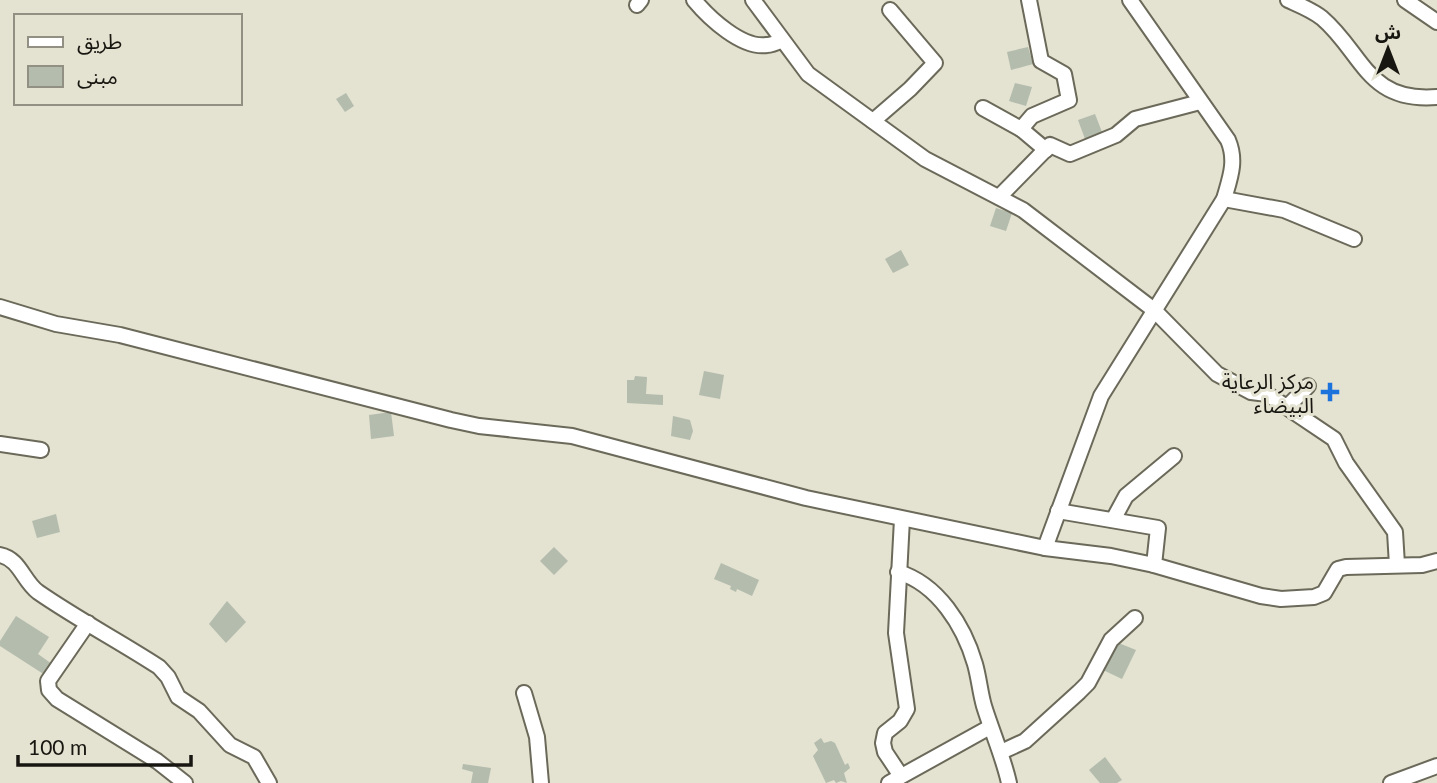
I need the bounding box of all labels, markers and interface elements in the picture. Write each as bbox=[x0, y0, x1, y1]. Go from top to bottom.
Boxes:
legend bbox=[14, 14, 242, 105]
north arrow bbox=[1353, 14, 1423, 84]
text: ش bbox=[1375, 20, 1401, 43]
text: طريق bbox=[77, 28, 122, 55]
text: مبنى bbox=[77, 63, 118, 89]
place label: مركز الرعاية البيضاء bbox=[1222, 368, 1314, 417]
marker: مركز الرعاية البيضاء bbox=[1320, 382, 1340, 402]
scale bar bbox=[18, 724, 191, 768]
text: 100 m bbox=[28, 734, 87, 759]

